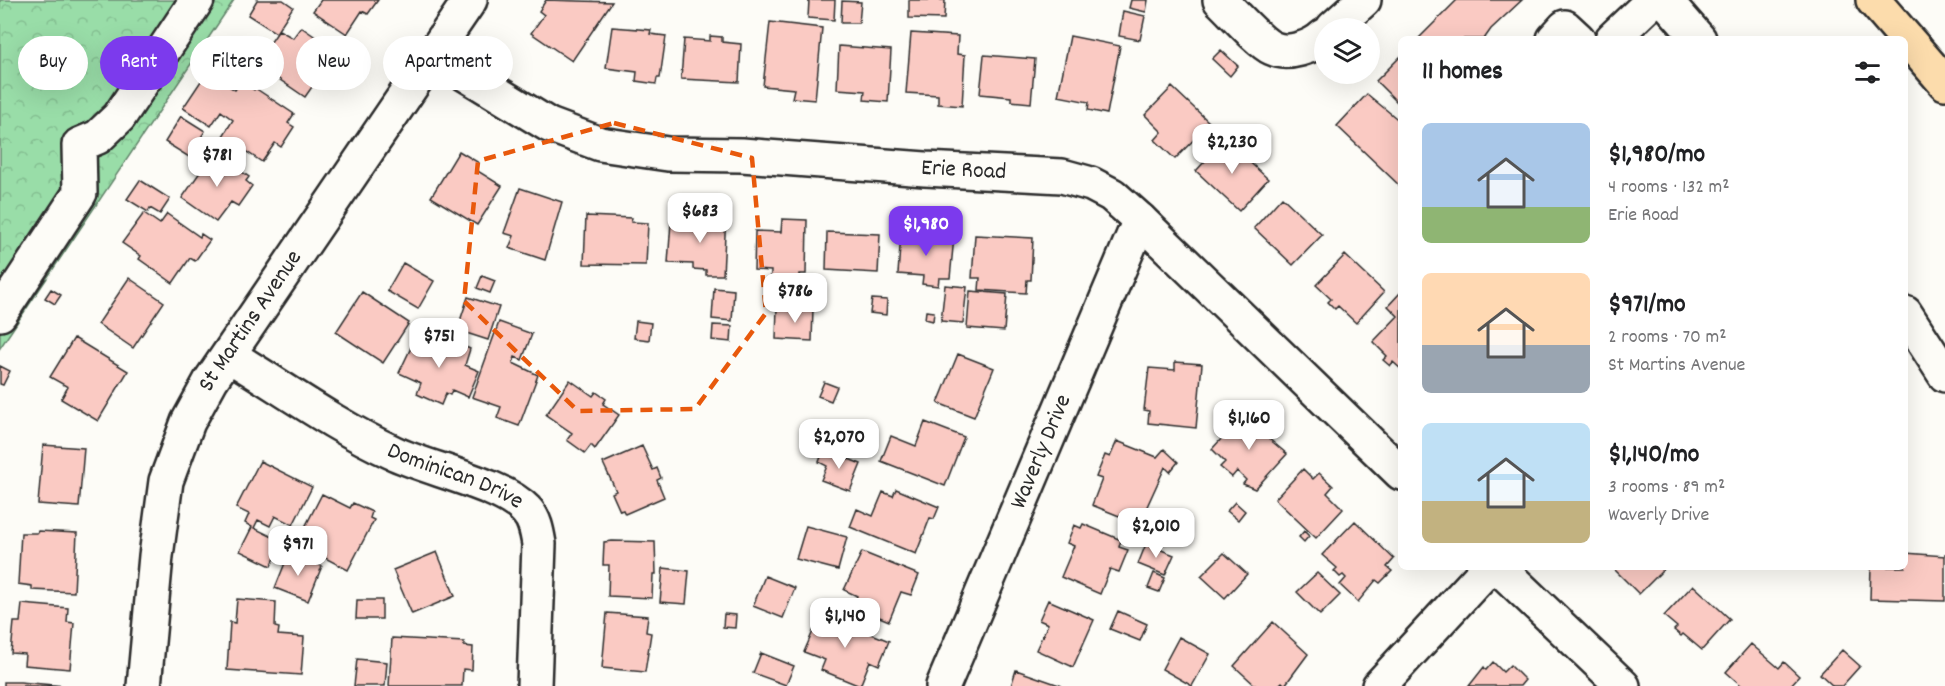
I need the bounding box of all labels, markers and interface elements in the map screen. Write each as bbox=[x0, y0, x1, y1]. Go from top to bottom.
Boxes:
map controls bbox=[1314, 18, 1380, 84]
button: layers bbox=[1314, 18, 1380, 84]
chip: Buy bbox=[18, 36, 88, 90]
chip: Rent bbox=[100, 36, 178, 90]
chip: Filters bbox=[190, 36, 284, 90]
chip: New bbox=[296, 36, 371, 90]
chip: Apartment bbox=[383, 36, 513, 90]
text: 11 homes bbox=[1422, 54, 1503, 91]
icon: filters bbox=[1851, 56, 1884, 89]
pin: $2,230 bbox=[1183, 124, 1281, 175]
text: $2,230 bbox=[1206, 129, 1258, 157]
pin: $781 bbox=[181, 137, 253, 188]
text: $1,980/mo bbox=[1608, 137, 1705, 174]
text: $781 bbox=[202, 142, 232, 170]
icon: home bbox=[1470, 147, 1542, 219]
street label: Erie Road bbox=[920, 152, 1007, 190]
text: 4 rooms · 132 m² bbox=[1608, 174, 1730, 202]
pin: $683 bbox=[664, 193, 736, 244]
text: $683 bbox=[682, 198, 718, 226]
text: Erie Road bbox=[1608, 202, 1679, 230]
pin: $1,980 bbox=[877, 206, 975, 257]
text: $1,980 bbox=[903, 211, 949, 239]
street label: St Martins Avenue bbox=[191, 244, 311, 398]
pin: $786 bbox=[759, 273, 831, 324]
text: $786 bbox=[777, 278, 813, 306]
text: $971/mo bbox=[1608, 287, 1686, 324]
icon: home bbox=[1470, 297, 1542, 369]
pin: $751 bbox=[403, 318, 475, 369]
text: $751 bbox=[423, 323, 455, 351]
text: 2 rooms · 70 m² bbox=[1608, 324, 1727, 352]
text: St Martins Avenue bbox=[1608, 352, 1745, 380]
street label: Waverly Drive bbox=[1003, 389, 1081, 515]
pin: $1,160 bbox=[1200, 400, 1298, 451]
text: $1,160 bbox=[1227, 405, 1271, 433]
pin: $2,070 bbox=[790, 419, 888, 470]
text: $2,070 bbox=[813, 424, 865, 452]
street label: Dominican Drive bbox=[381, 435, 530, 519]
text: $1,140/mo bbox=[1608, 437, 1699, 474]
icon: home bbox=[1470, 447, 1542, 519]
text: 3 rooms · 89 m² bbox=[1608, 474, 1725, 502]
text: Waverly Drive bbox=[1608, 502, 1709, 530]
pin: $2,010 bbox=[1107, 508, 1205, 559]
text: $2,010 bbox=[1132, 513, 1180, 541]
pin: $971 bbox=[262, 526, 334, 577]
text: $971 bbox=[282, 531, 314, 559]
pin: $1,140 bbox=[796, 598, 894, 649]
text: $1,140 bbox=[824, 603, 866, 631]

